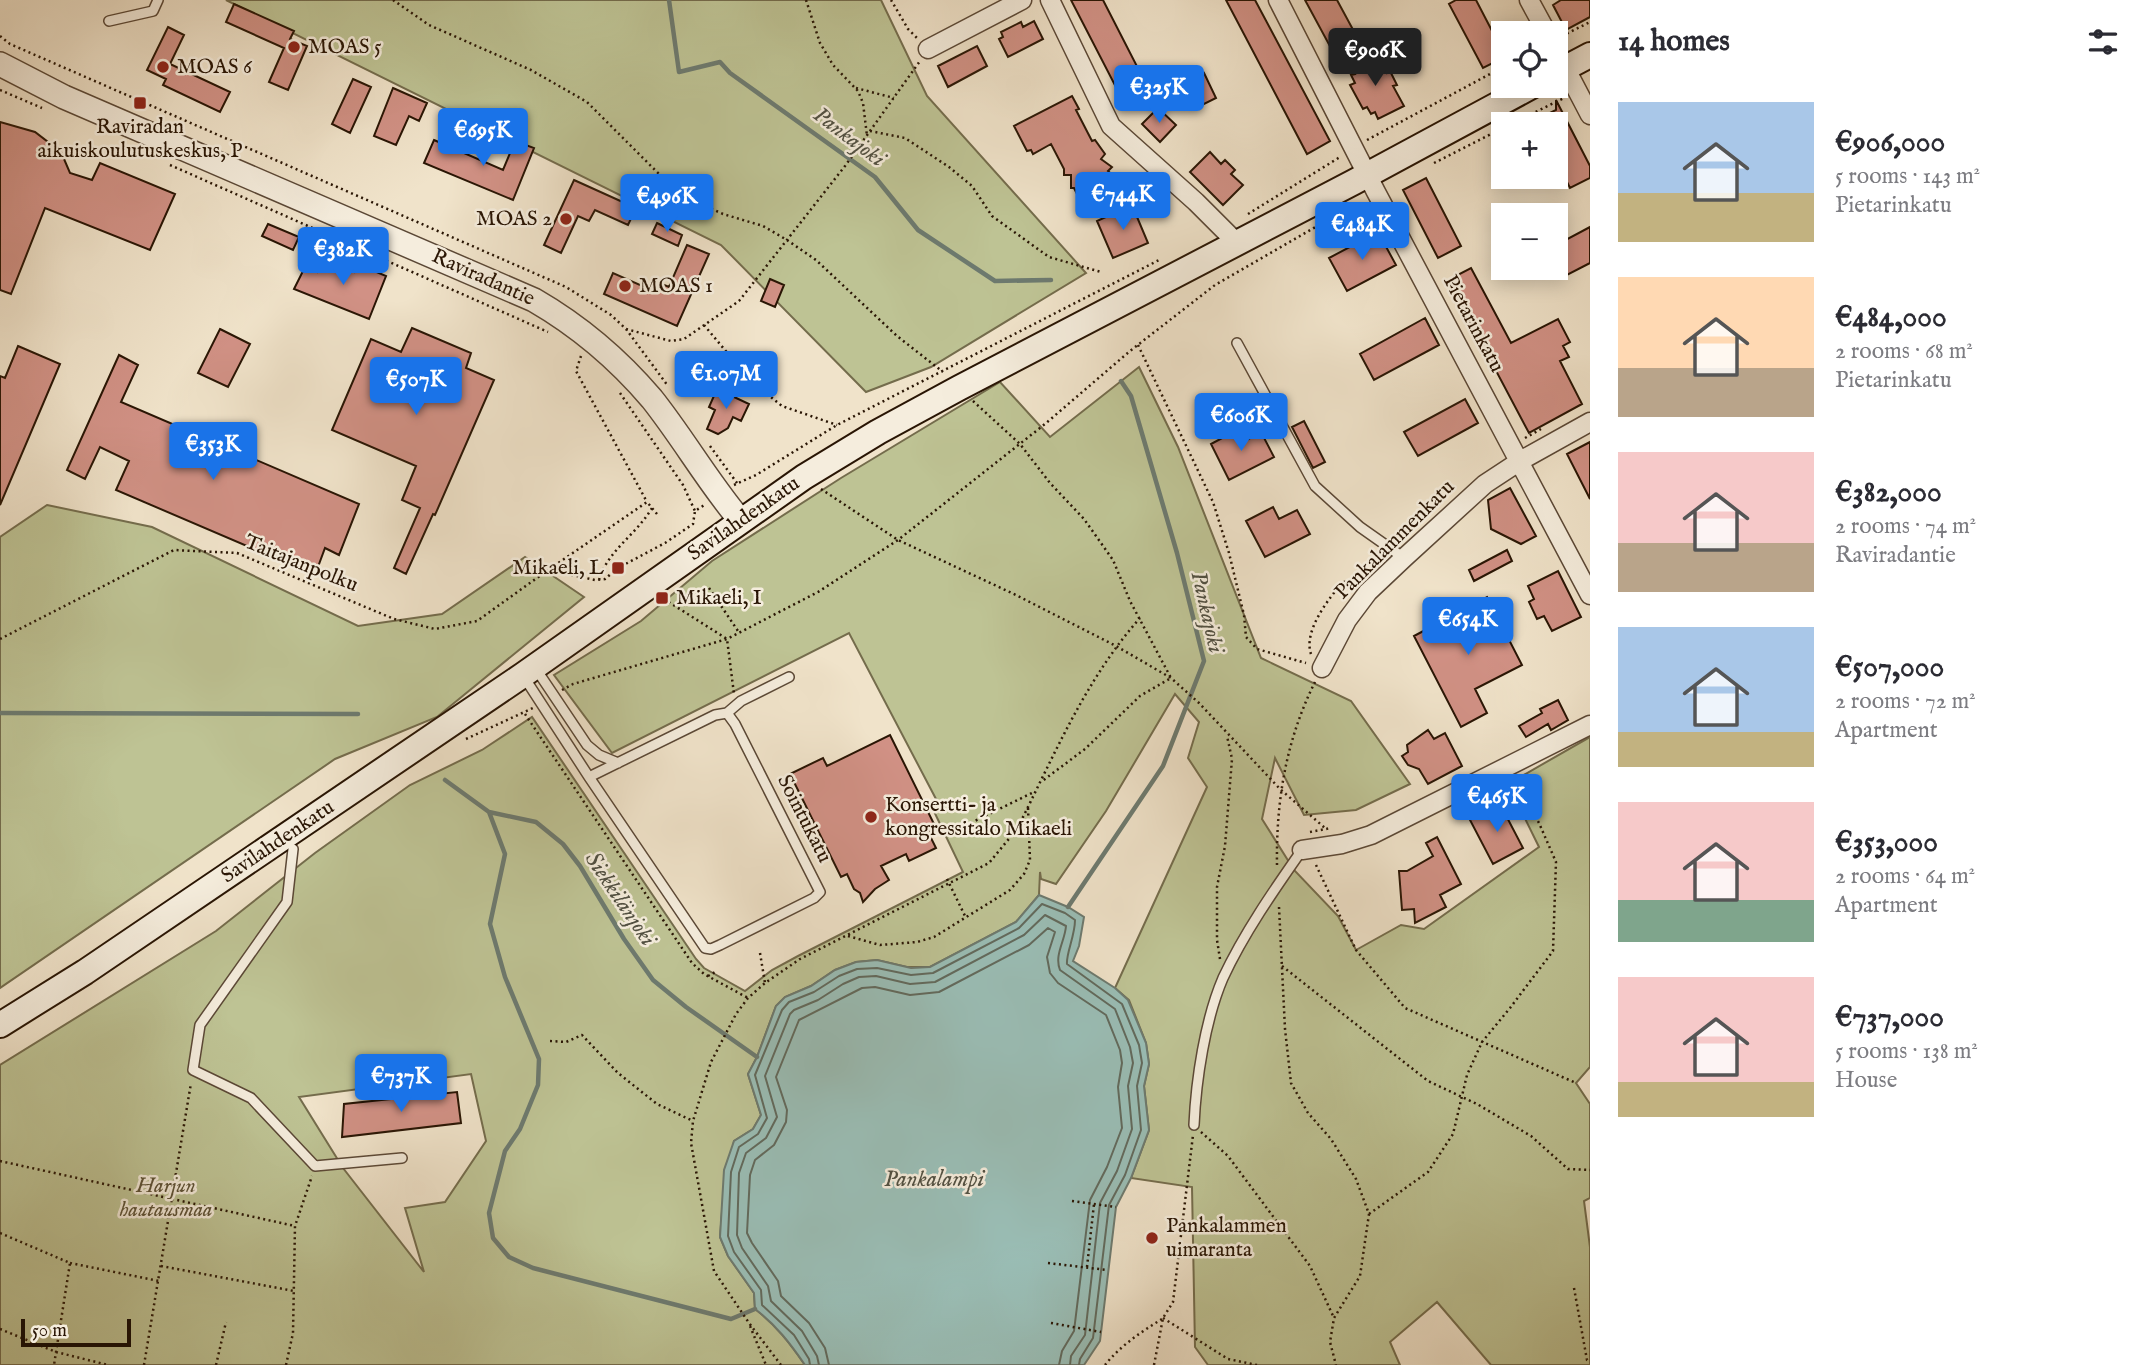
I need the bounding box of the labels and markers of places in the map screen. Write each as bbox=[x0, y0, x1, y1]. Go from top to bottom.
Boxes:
pin: €906K bbox=[1326, 28, 1424, 88]
place label: MOAS 5 bbox=[308, 34, 382, 61]
marker: MOAS 5 bbox=[286, 39, 302, 55]
place label: MOAS 6 bbox=[177, 54, 253, 81]
marker: MOAS 6 bbox=[155, 59, 171, 75]
pin: €325K bbox=[1110, 66, 1208, 125]
marker: Raviradan aikuiskoulutuskeskus, P bbox=[132, 95, 148, 111]
pin: €695K bbox=[434, 108, 532, 168]
place label: Raviradan aikuiskoulutuskeskus, P bbox=[38, 114, 242, 165]
pin: €744K bbox=[1074, 173, 1172, 232]
pin: €496K bbox=[618, 174, 716, 234]
pin: €484K bbox=[1313, 202, 1411, 262]
place label: MOAS 2 bbox=[476, 206, 552, 233]
marker: MOAS 2 bbox=[558, 211, 574, 227]
pin: €382K bbox=[294, 228, 392, 287]
place label: MOAS 1 bbox=[639, 273, 713, 300]
marker: MOAS 1 bbox=[617, 278, 633, 294]
pin: €1.07M bbox=[669, 352, 783, 411]
pin: €507K bbox=[367, 358, 465, 417]
pin: €606K bbox=[1192, 393, 1290, 453]
pin: €353K bbox=[164, 422, 262, 482]
place label: Mikaeli, L bbox=[512, 555, 604, 582]
marker: Mikaeli, L bbox=[610, 560, 626, 576]
place label: Mikaeli, I bbox=[676, 585, 762, 612]
marker: Mikaeli, I bbox=[654, 590, 670, 606]
pin: €654K bbox=[1419, 598, 1517, 657]
pin: €465K bbox=[1448, 774, 1546, 834]
place label: Konsertti- ja kongressitalo Mikaeli bbox=[885, 792, 1072, 843]
marker: Konsertti- ja kongressitalo Mikaeli bbox=[863, 809, 879, 825]
pin: €737K bbox=[352, 1054, 450, 1114]
place label: Pankalammen uimaranta bbox=[1166, 1213, 1287, 1264]
marker: Pankalammen uimaranta bbox=[1144, 1230, 1160, 1246]

